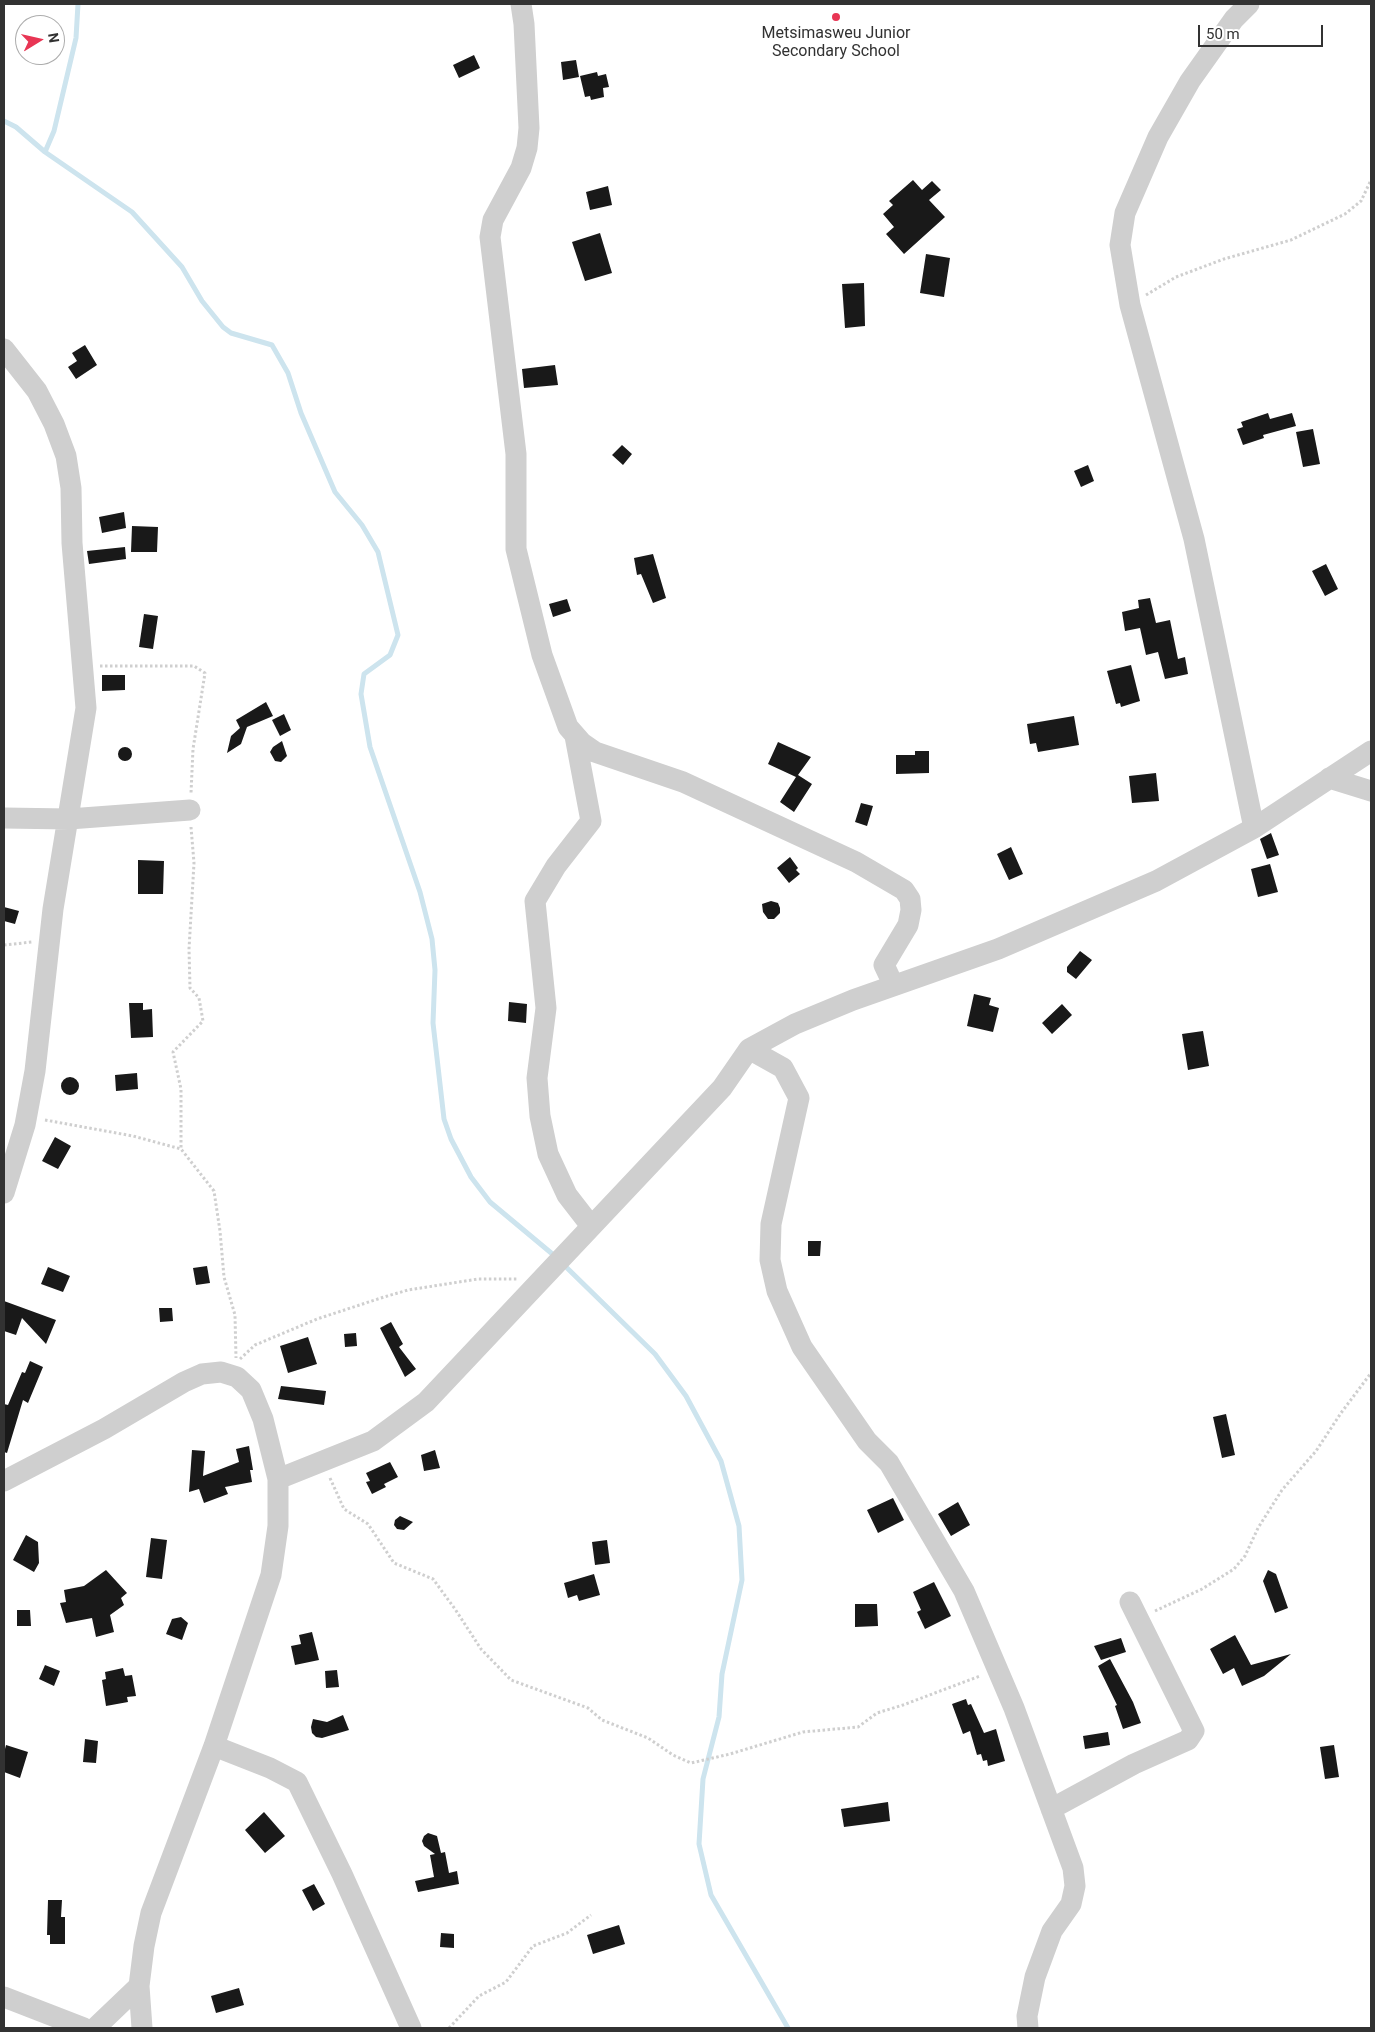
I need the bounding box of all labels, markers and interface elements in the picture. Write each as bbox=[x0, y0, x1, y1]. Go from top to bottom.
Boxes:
marker: Metsimasweu Junior Secondary School bbox=[830, 11, 842, 23]
north arrow bbox=[15, 15, 65, 65]
scale bar bbox=[1200, 15, 1325, 47]
place label: Metsimasweu Junior Secondary School bbox=[761, 24, 911, 62]
text: 50 m bbox=[1206, 25, 1240, 43]
text: N bbox=[45, 32, 63, 44]

